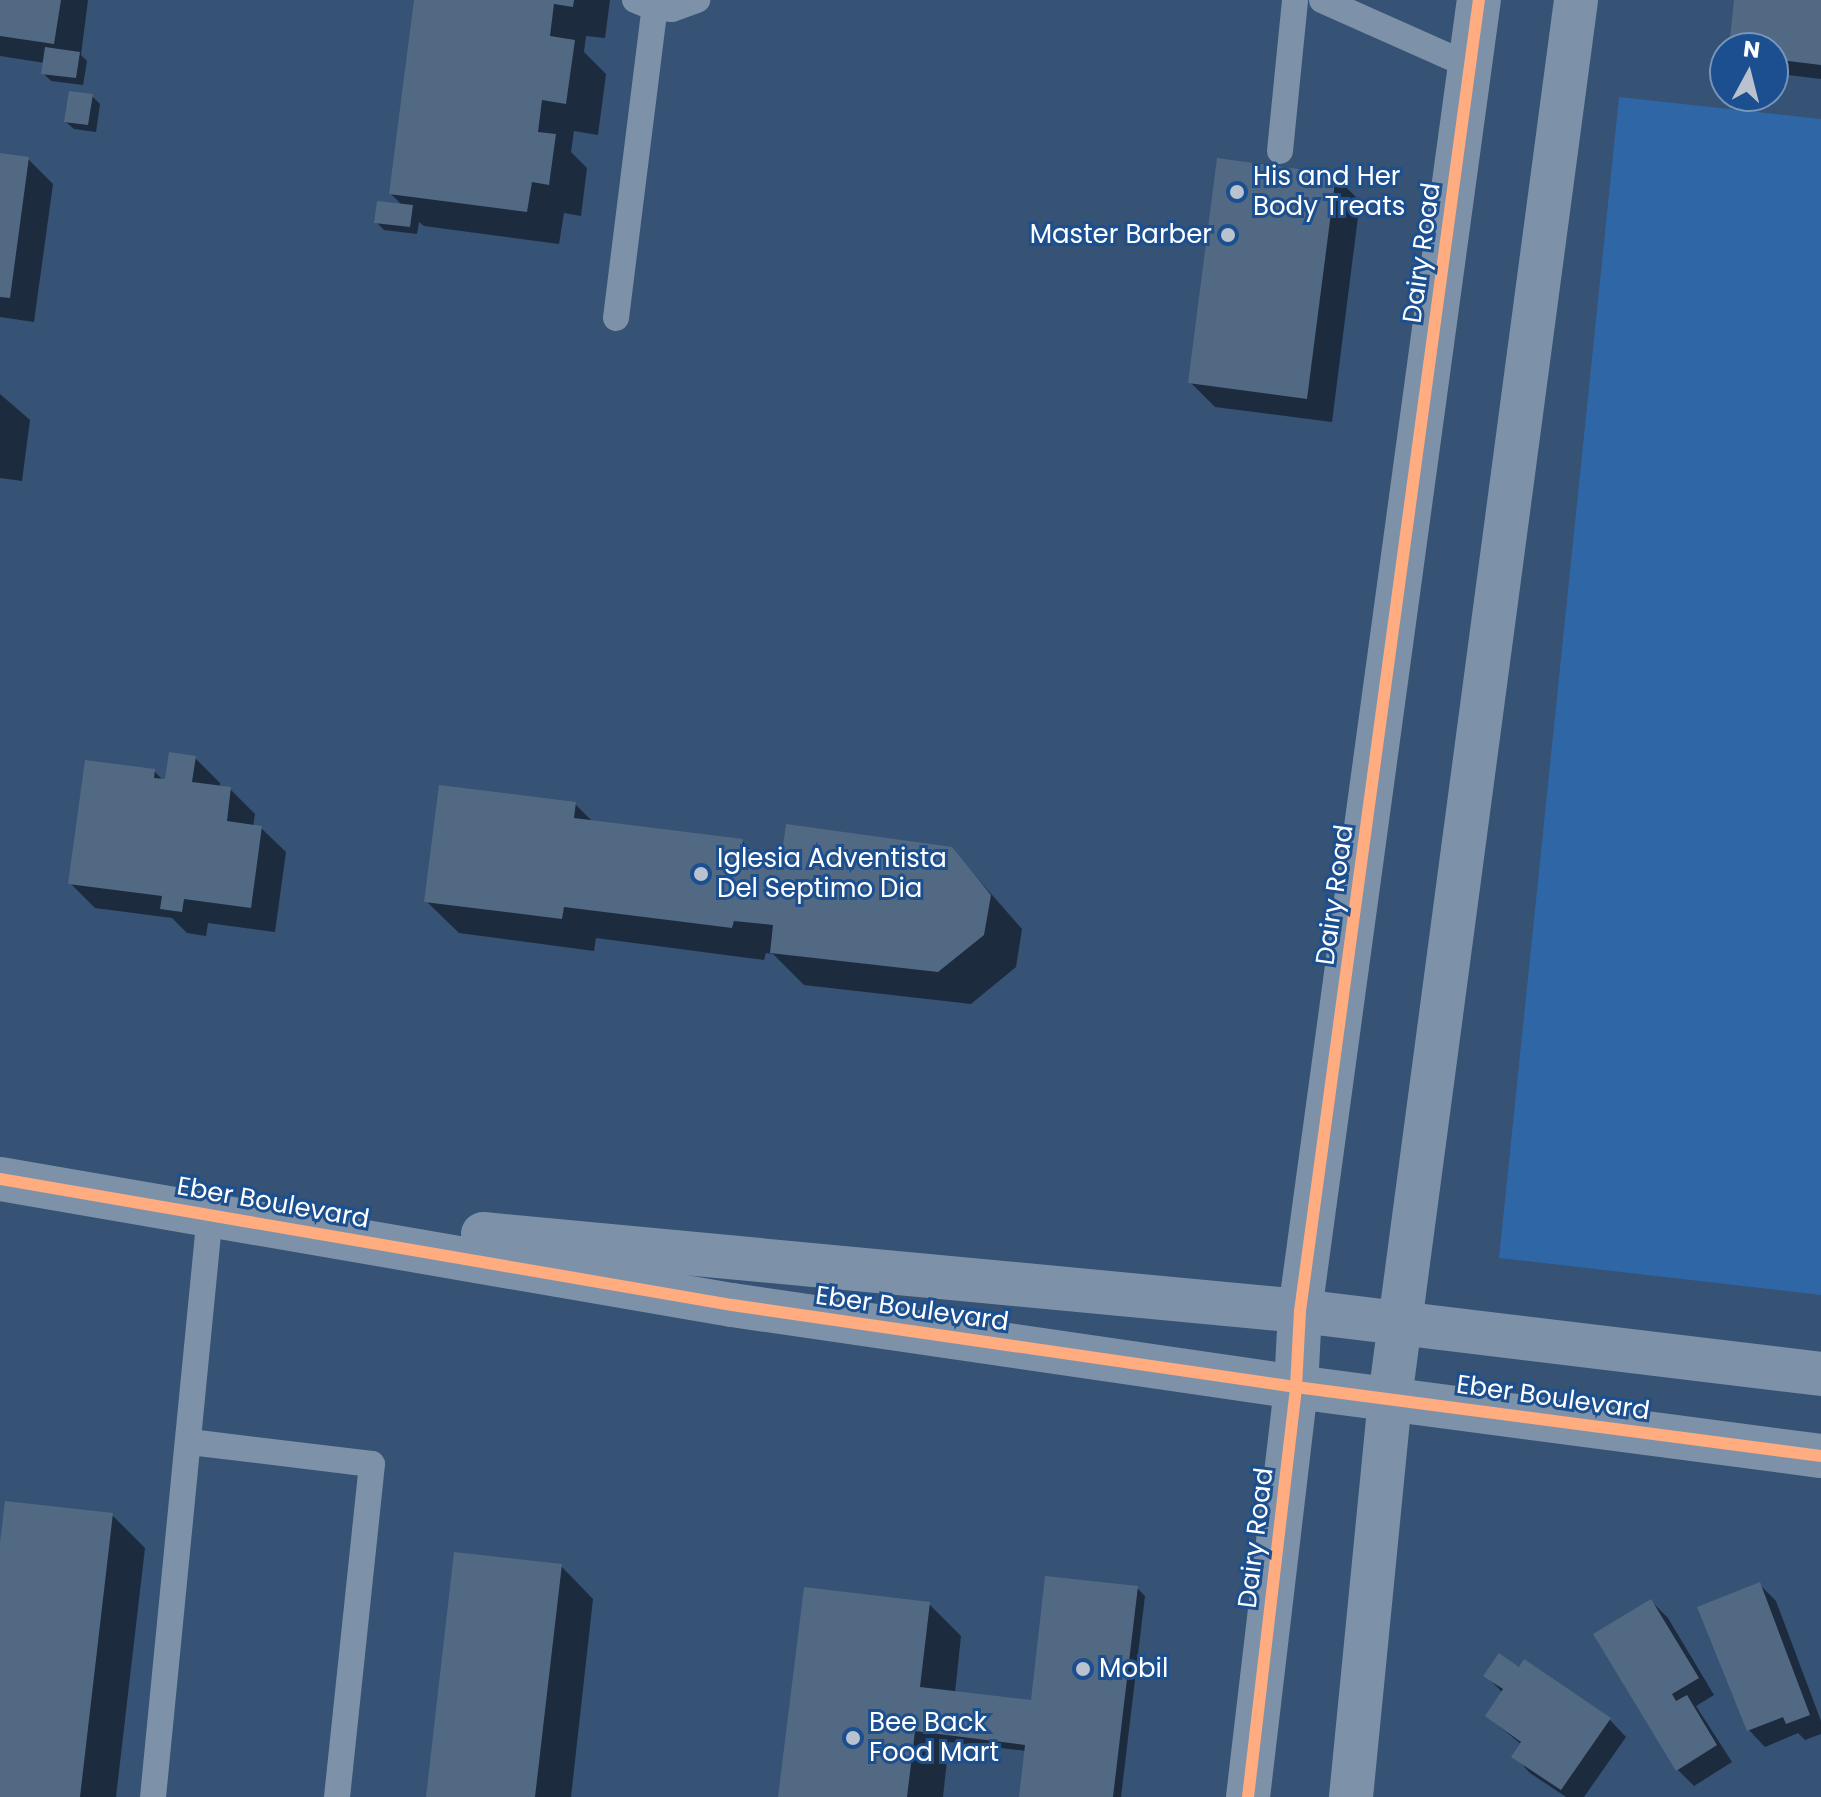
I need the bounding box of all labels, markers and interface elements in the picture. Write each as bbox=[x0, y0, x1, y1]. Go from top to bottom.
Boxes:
north arrow bbox=[1709, 32, 1789, 112]
text: N bbox=[1742, 33, 1762, 66]
place label: His and Her Body Treats bbox=[1253, 161, 1405, 222]
street label: Dairy Road bbox=[1397, 181, 1447, 325]
marker: His and Her Body Treats bbox=[1228, 183, 1246, 201]
place label: Master Barber bbox=[1030, 219, 1212, 251]
marker: Master Barber bbox=[1219, 226, 1237, 244]
street label: Dairy Road bbox=[1310, 823, 1360, 967]
place label: Iglesia Adventista Del Septimo Dia bbox=[717, 843, 947, 904]
marker: Iglesia Adventista Del Septimo Dia bbox=[692, 865, 710, 883]
street label: Eber Boulevard bbox=[174, 1171, 372, 1235]
street label: Eber Boulevard bbox=[813, 1280, 1011, 1338]
street label: Eber Boulevard bbox=[1454, 1369, 1652, 1427]
street label: Dairy Road bbox=[1232, 1466, 1280, 1610]
place label: Mobil bbox=[1099, 1653, 1168, 1685]
marker: Mobil bbox=[1074, 1660, 1092, 1678]
place label: Bee Back Food Mart bbox=[869, 1707, 999, 1768]
marker: Bee Back Food Mart bbox=[844, 1729, 862, 1747]

